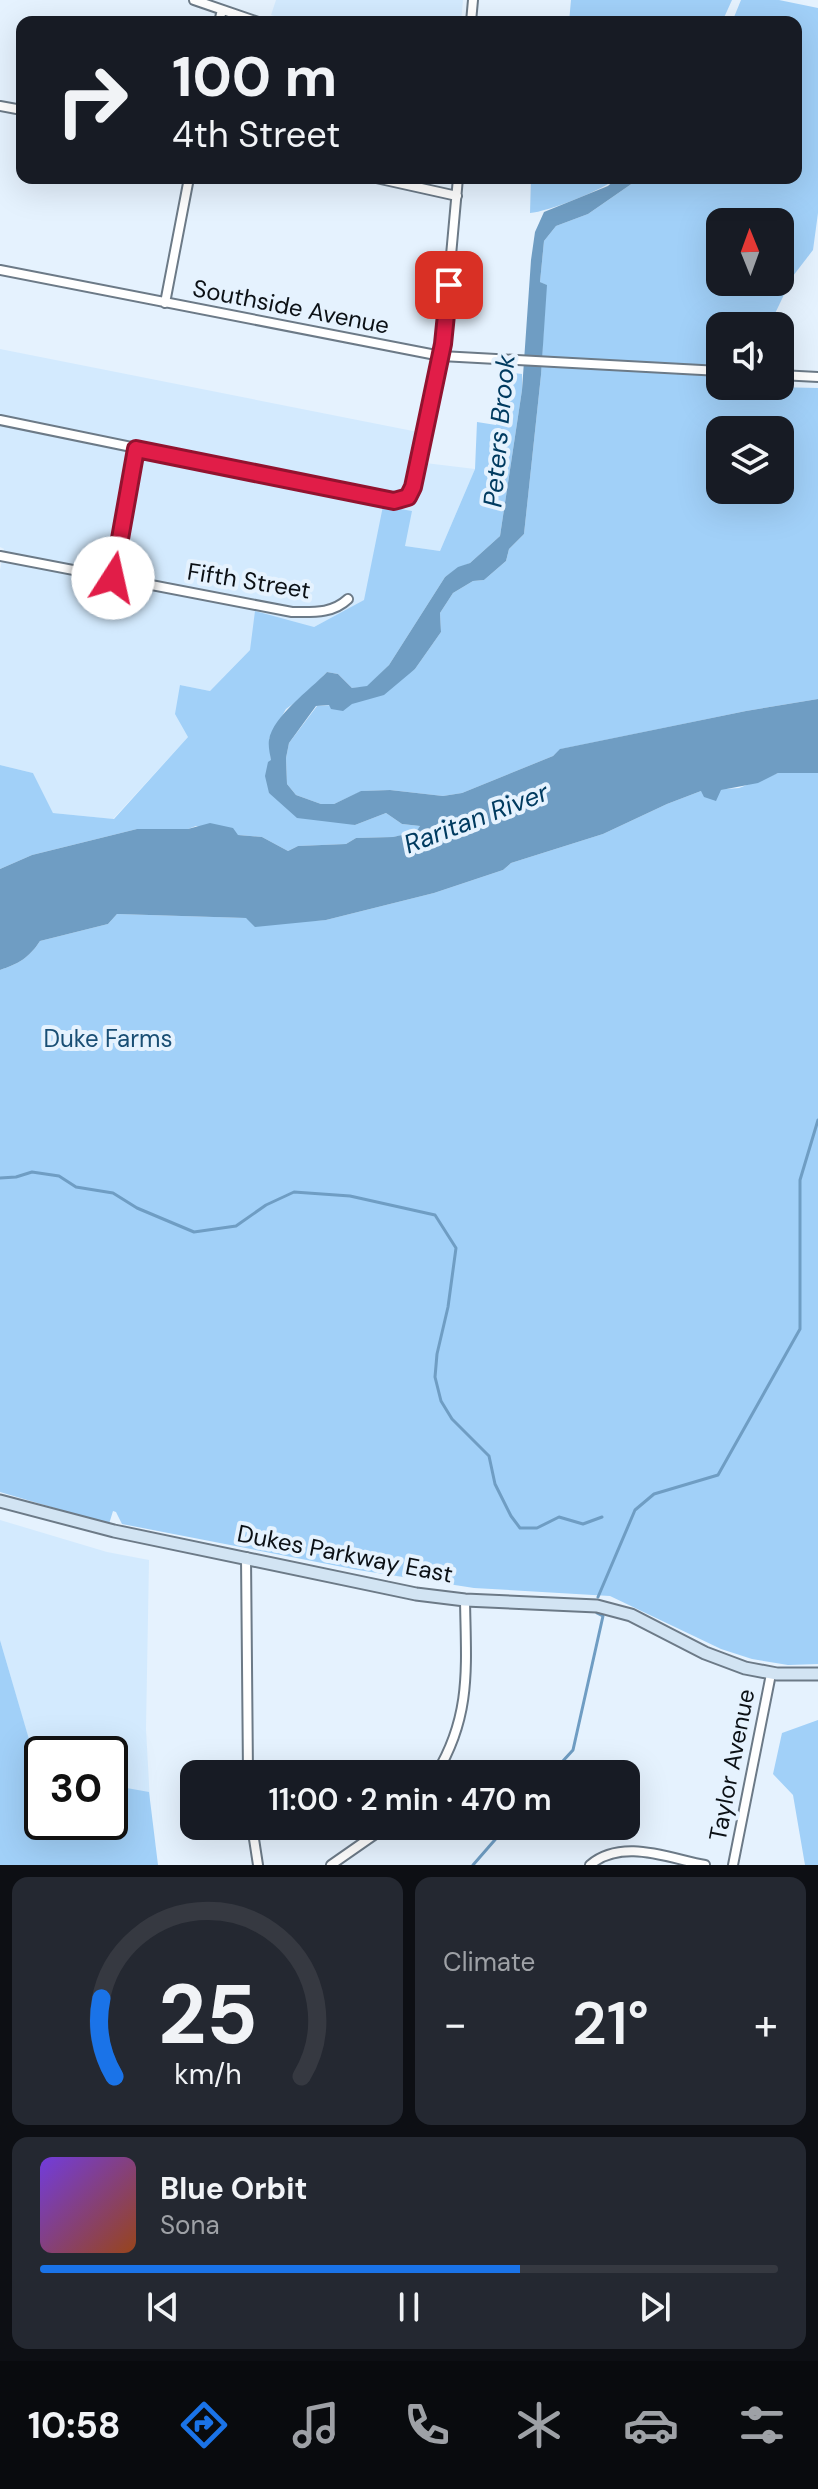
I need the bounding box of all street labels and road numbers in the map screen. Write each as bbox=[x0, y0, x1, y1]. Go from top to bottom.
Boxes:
street label: Southside Avenue bbox=[190, 272, 392, 341]
street label: Fifth Street bbox=[185, 555, 313, 606]
street label: Dukes Parkway East bbox=[235, 1517, 455, 1590]
street label: Taylor Avenue bbox=[702, 1686, 761, 1844]

